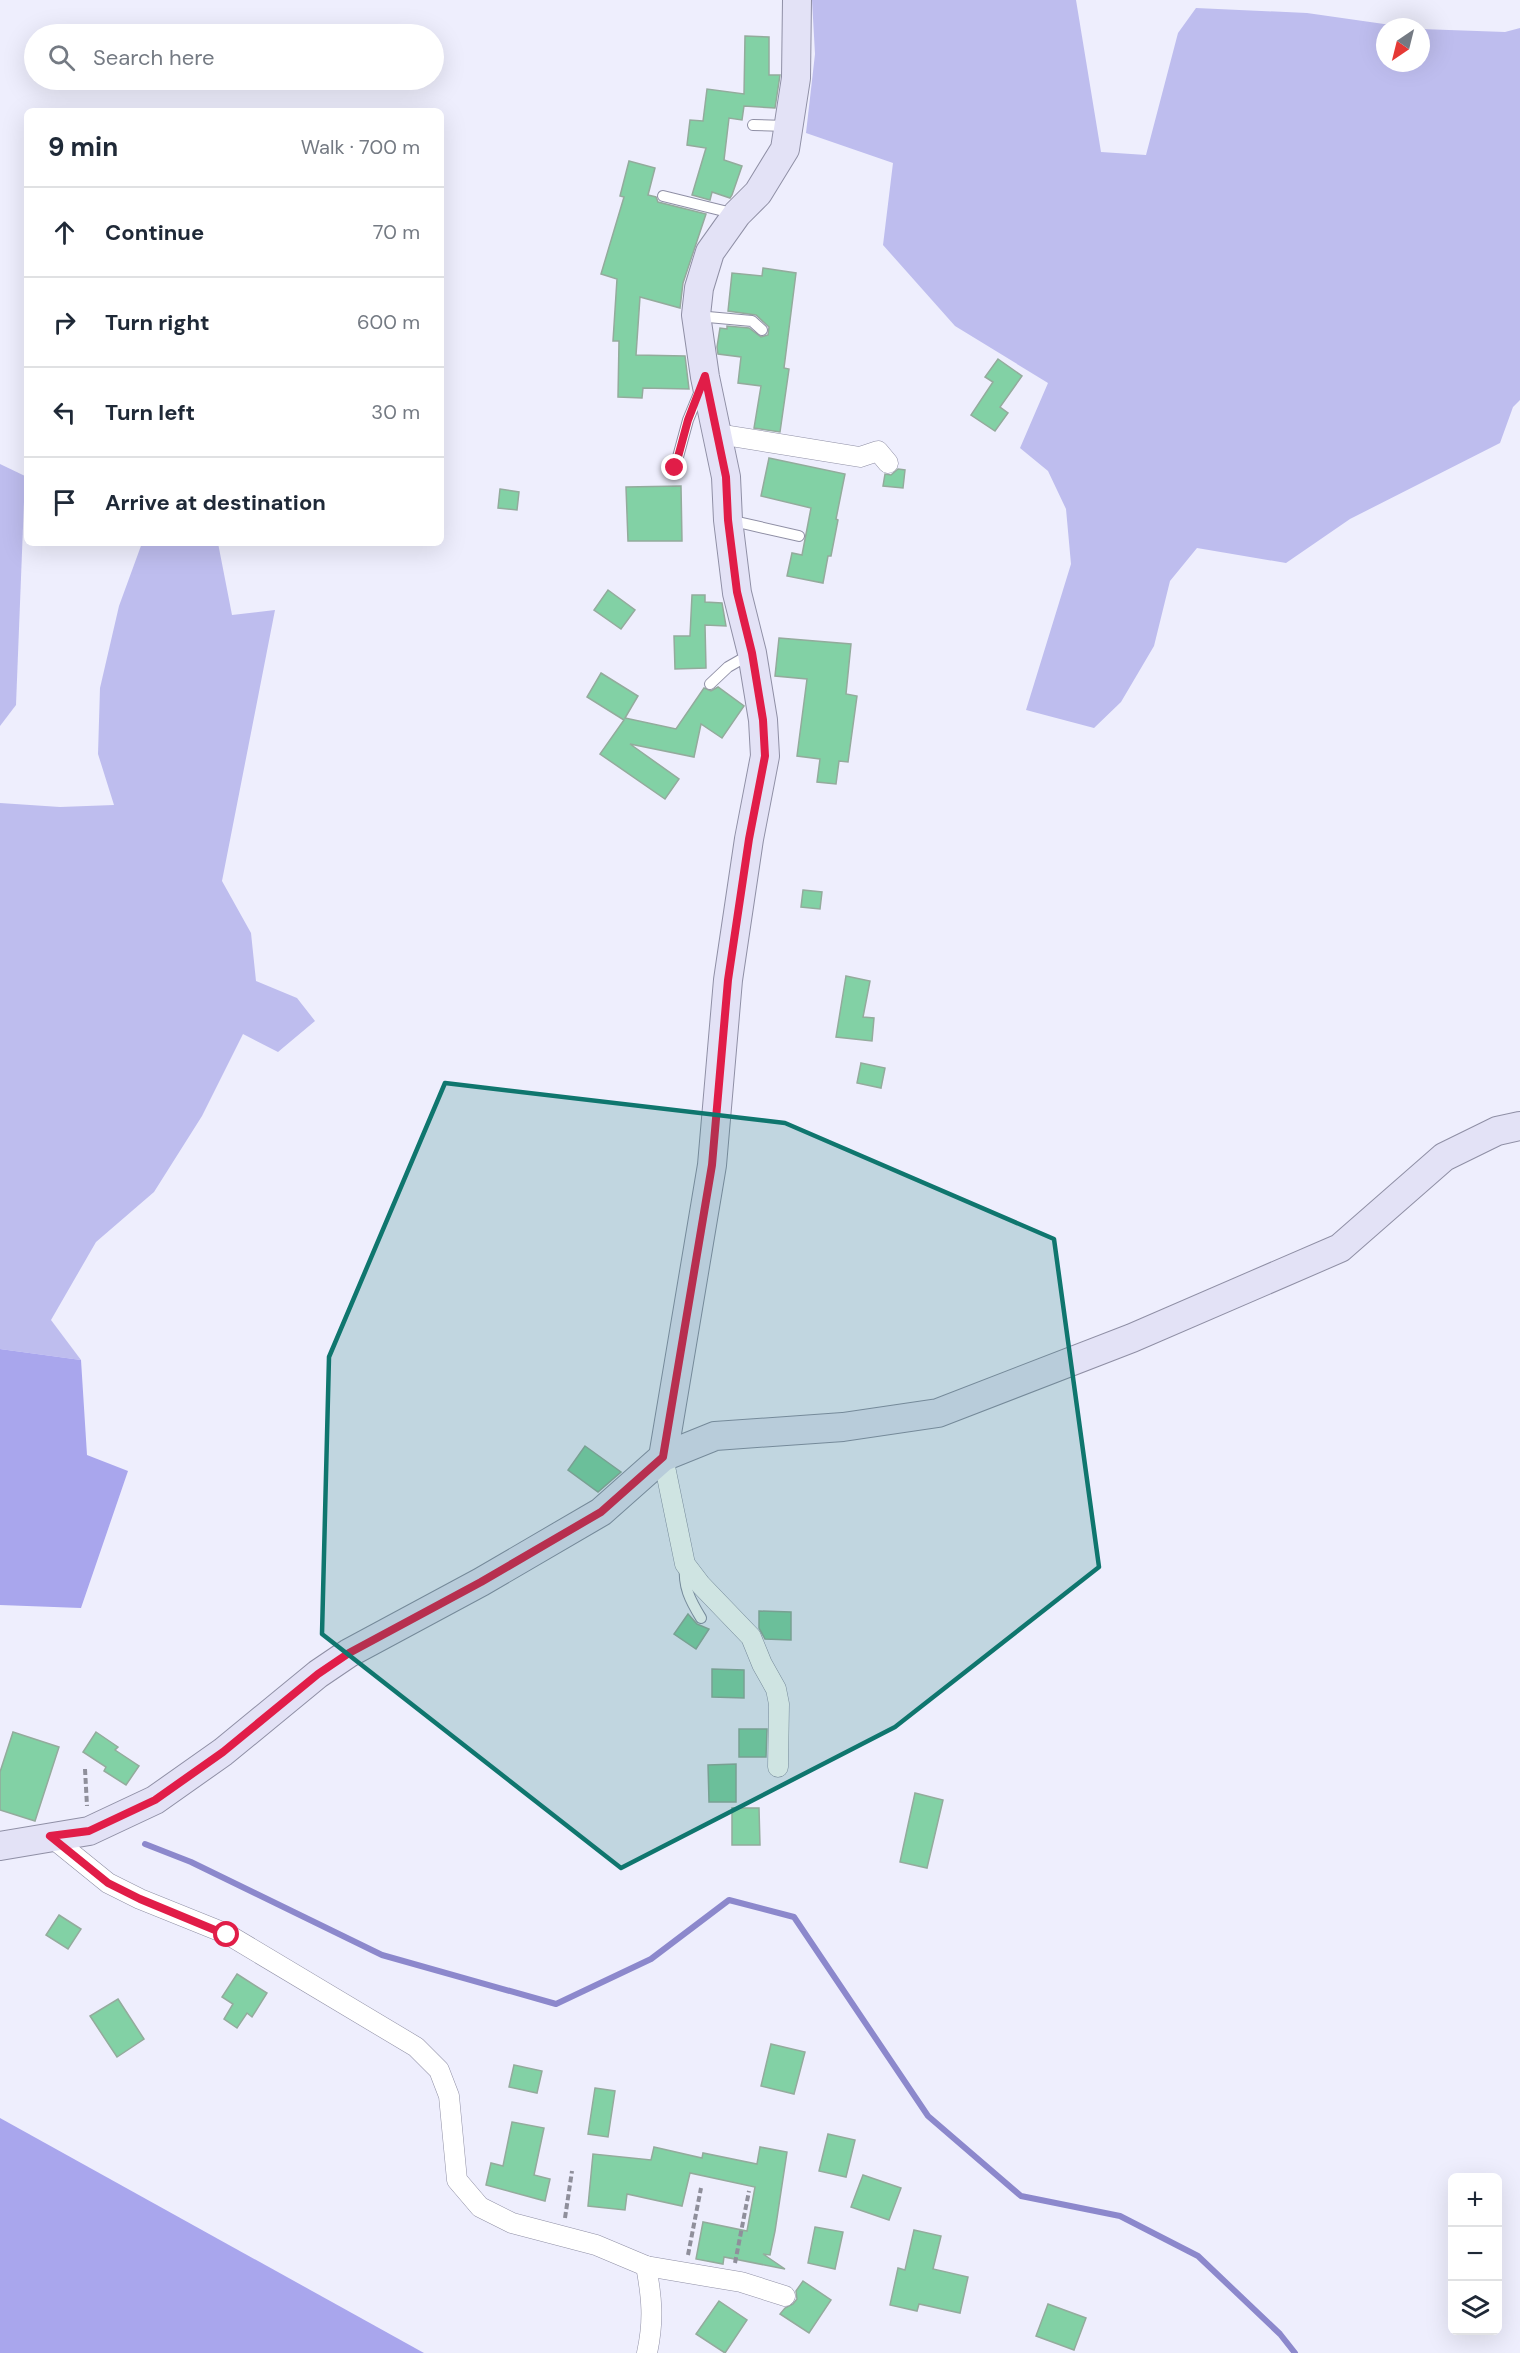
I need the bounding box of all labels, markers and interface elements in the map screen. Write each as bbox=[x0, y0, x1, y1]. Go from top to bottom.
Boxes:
north arrow bbox=[1376, 18, 1430, 72]
search box bbox=[24, 24, 444, 90]
icon: search bbox=[45, 41, 78, 74]
text: Search here bbox=[93, 43, 214, 72]
text: 9 min bbox=[48, 130, 118, 164]
text: Walk · 700 m bbox=[301, 134, 420, 160]
icon: ahead bbox=[48, 216, 81, 249]
text: Continue bbox=[105, 218, 204, 247]
text: 70 m bbox=[373, 219, 420, 245]
icon: right bbox=[48, 306, 81, 339]
text: Turn right bbox=[105, 308, 210, 337]
text: 600 m bbox=[357, 309, 420, 335]
icon: left bbox=[48, 396, 81, 429]
text: Turn left bbox=[105, 398, 195, 427]
text: 30 m bbox=[371, 399, 420, 425]
route end bbox=[661, 454, 687, 480]
icon: arrive bbox=[48, 486, 81, 519]
text: Arrive at destination bbox=[105, 488, 326, 517]
route start bbox=[213, 1921, 239, 1947]
map controls bbox=[1448, 2173, 1502, 2335]
button: + bbox=[1448, 2173, 1502, 2227]
button: − bbox=[1448, 2227, 1502, 2281]
button: layers bbox=[1448, 2281, 1502, 2335]

